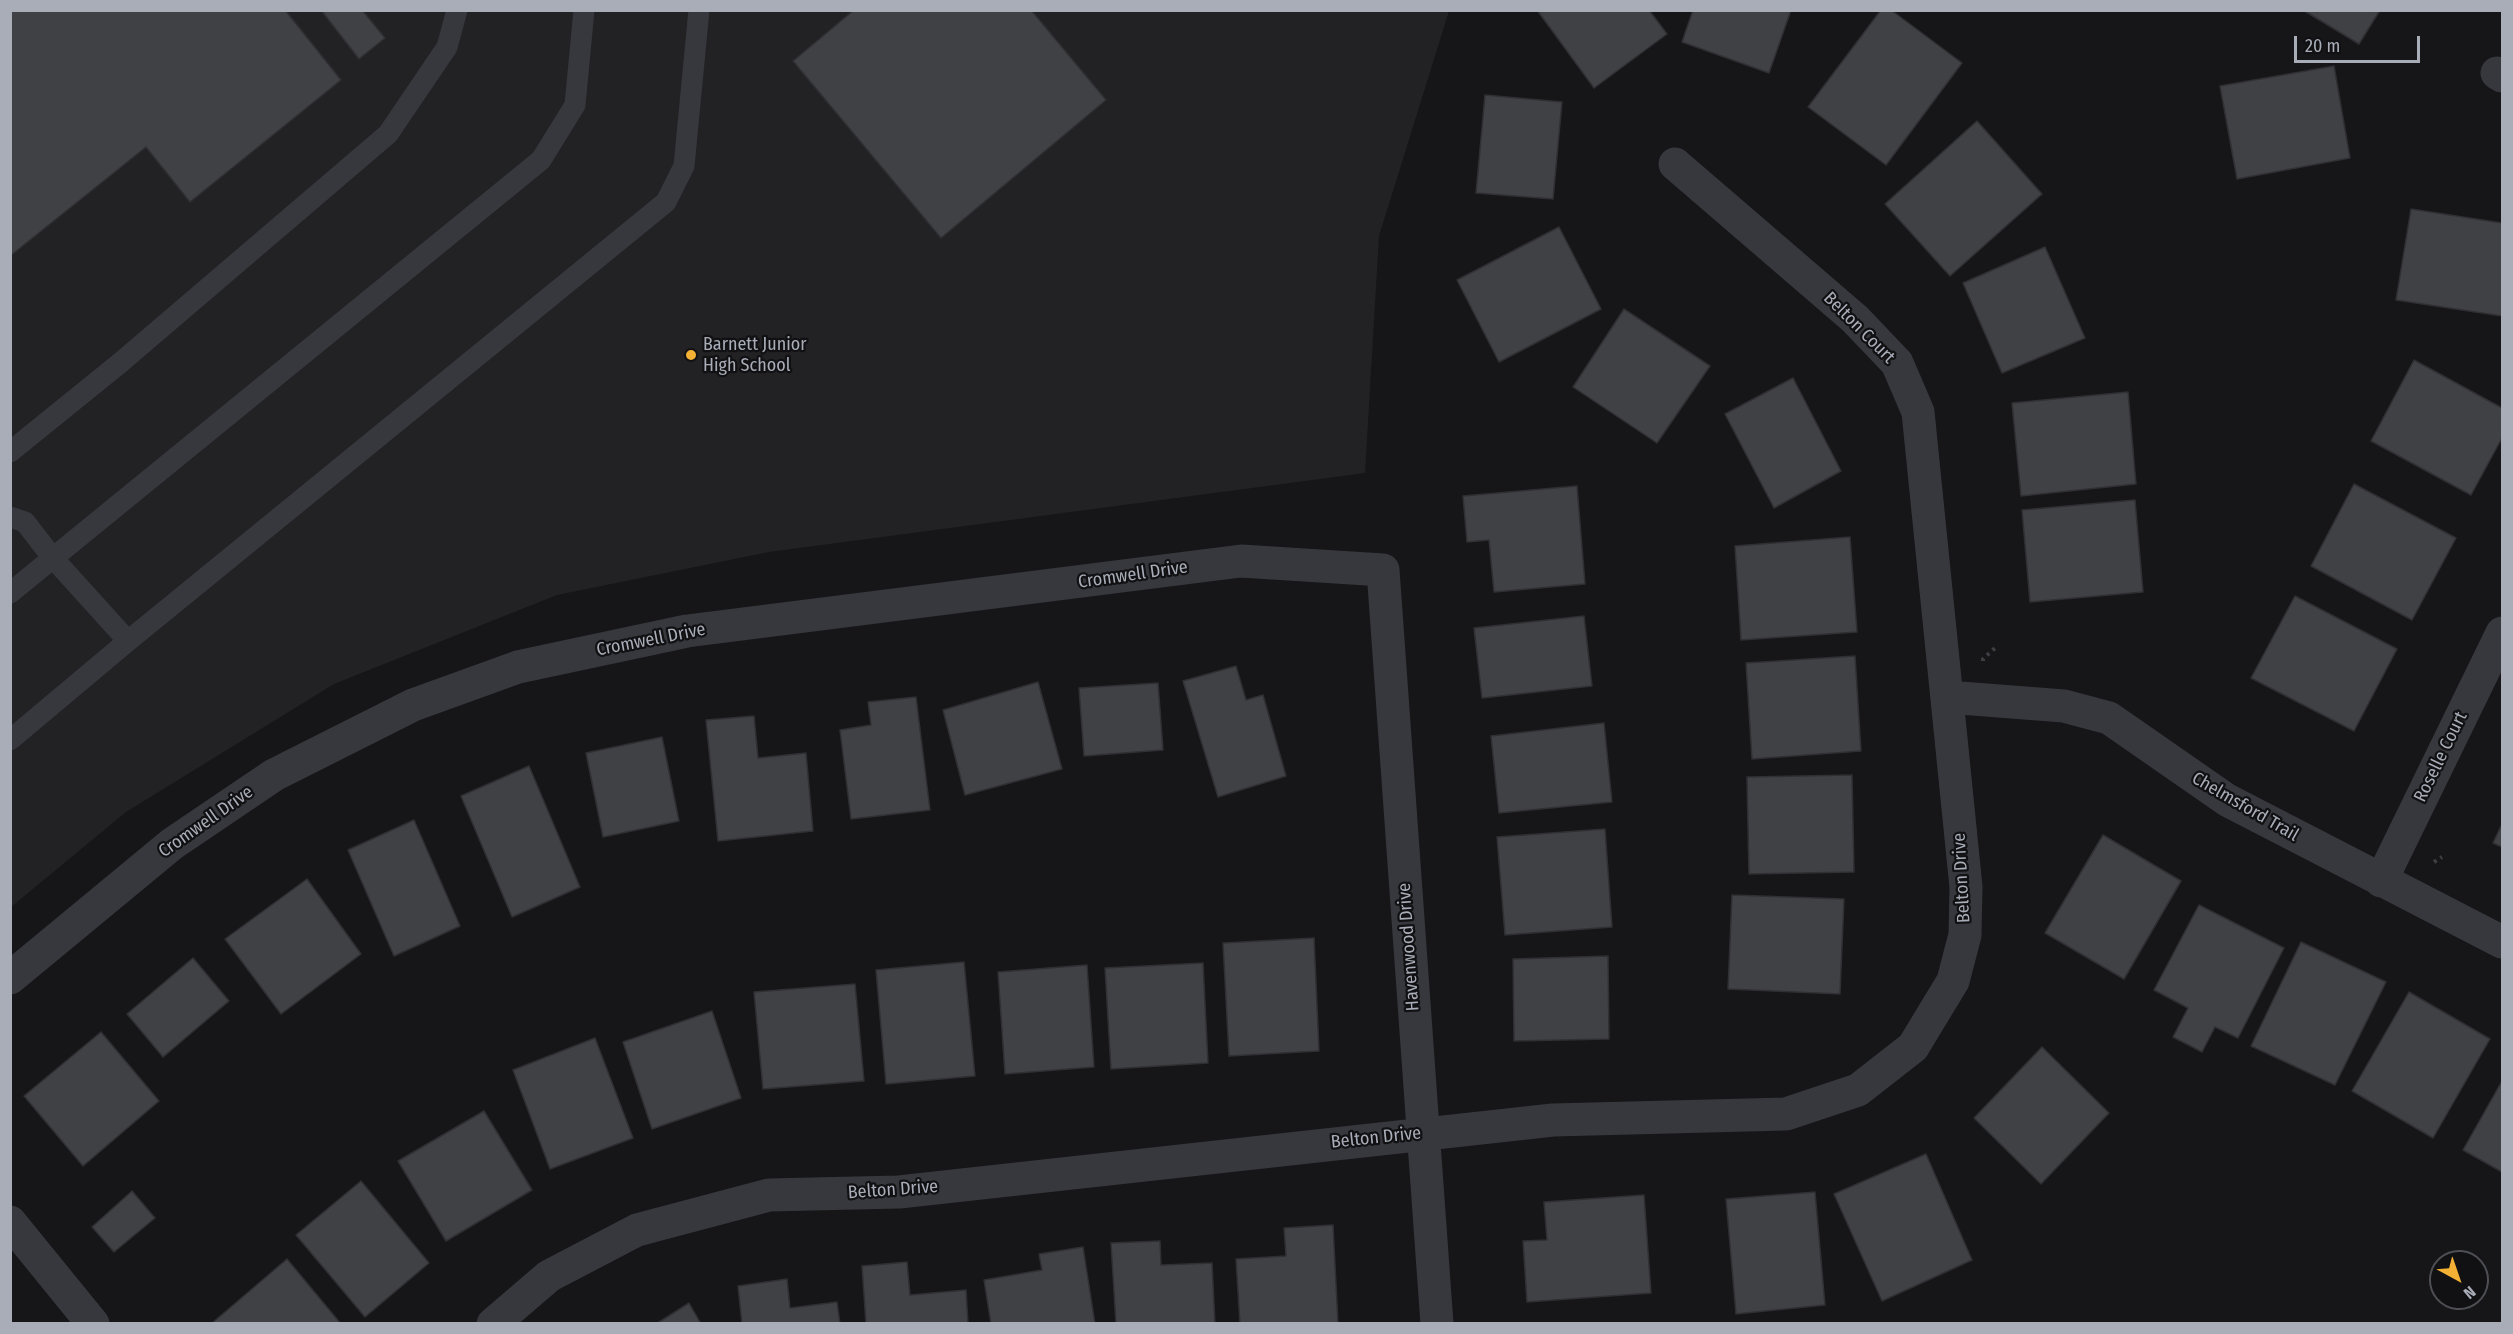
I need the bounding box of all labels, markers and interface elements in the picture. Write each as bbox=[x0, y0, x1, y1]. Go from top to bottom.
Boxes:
scale bar bbox=[2297, 24, 2423, 62]
text: 20 m bbox=[2305, 35, 2340, 57]
street label: Belton Court bbox=[1819, 288, 1899, 368]
place label: Barnett Junior High School bbox=[703, 334, 806, 376]
marker: Barnett Junior High School bbox=[684, 348, 698, 362]
street label: Cromwell Drive bbox=[1077, 557, 1189, 593]
street label: Cromwell Drive bbox=[595, 619, 707, 661]
street label: Roselle Court bbox=[2410, 708, 2472, 806]
street label: Chelmsford Trail bbox=[2188, 768, 2302, 846]
street label: Cromwell Drive bbox=[155, 781, 257, 863]
street label: Belton Drive bbox=[1949, 832, 1975, 924]
street label: Havenwood Drive bbox=[1394, 882, 1424, 1012]
street label: Belton Drive bbox=[1330, 1123, 1422, 1153]
street label: Belton Drive bbox=[847, 1176, 939, 1204]
north arrow bbox=[2429, 1250, 2489, 1310]
text: N bbox=[2460, 1282, 2479, 1303]

